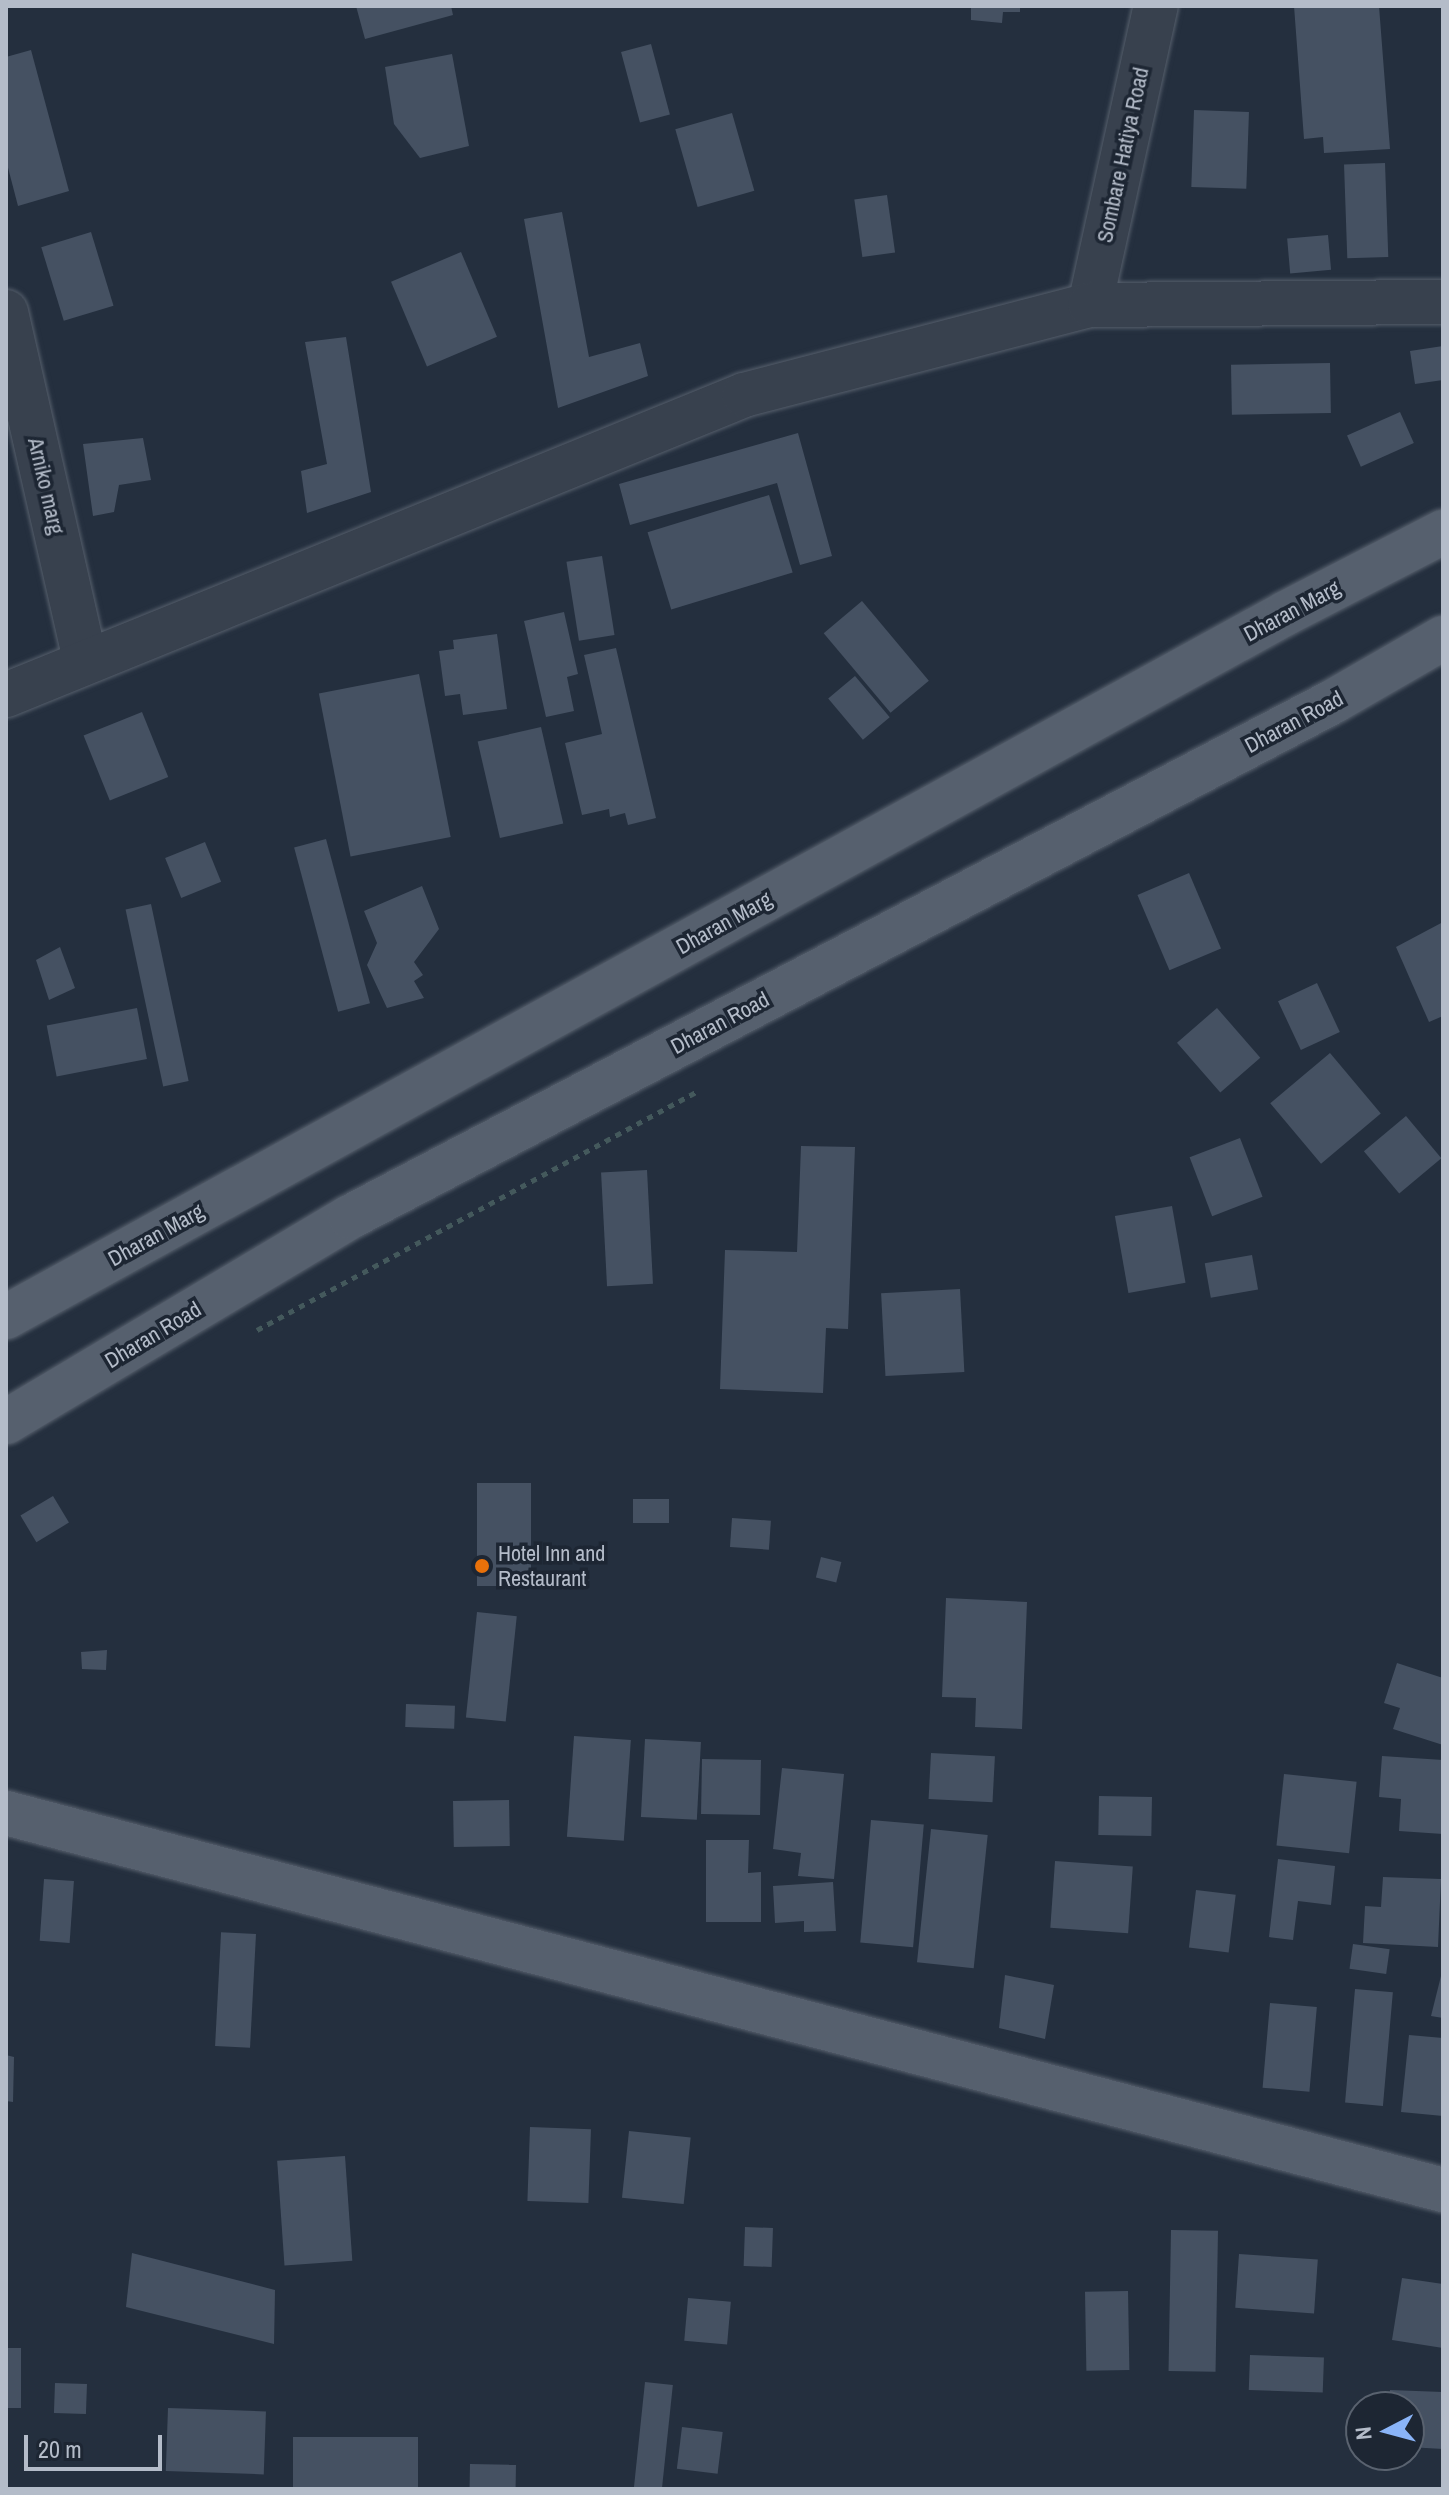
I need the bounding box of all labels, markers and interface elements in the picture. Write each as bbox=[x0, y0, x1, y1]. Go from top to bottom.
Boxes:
street label: Sombare Hatiya Road bbox=[1092, 65, 1154, 245]
street label: Arniko marg bbox=[22, 435, 70, 537]
street label: Dharan Marg bbox=[1239, 575, 1345, 647]
street label: Dharan Road bbox=[1240, 685, 1348, 759]
street label: Dharan Marg bbox=[672, 886, 776, 960]
street label: Dharan Road bbox=[666, 986, 774, 1060]
street label: Dharan Marg bbox=[104, 1198, 208, 1272]
street label: Dharan Road bbox=[100, 1296, 206, 1374]
place label: Hotel Inn and Restaurant bbox=[498, 1540, 605, 1592]
marker: Hotel Inn and Restaurant bbox=[473, 1557, 491, 1575]
north arrow bbox=[1345, 2391, 1425, 2471]
scale bar bbox=[28, 2419, 166, 2469]
text: N bbox=[1348, 2425, 1379, 2441]
text: 20 m bbox=[38, 2433, 82, 2465]

